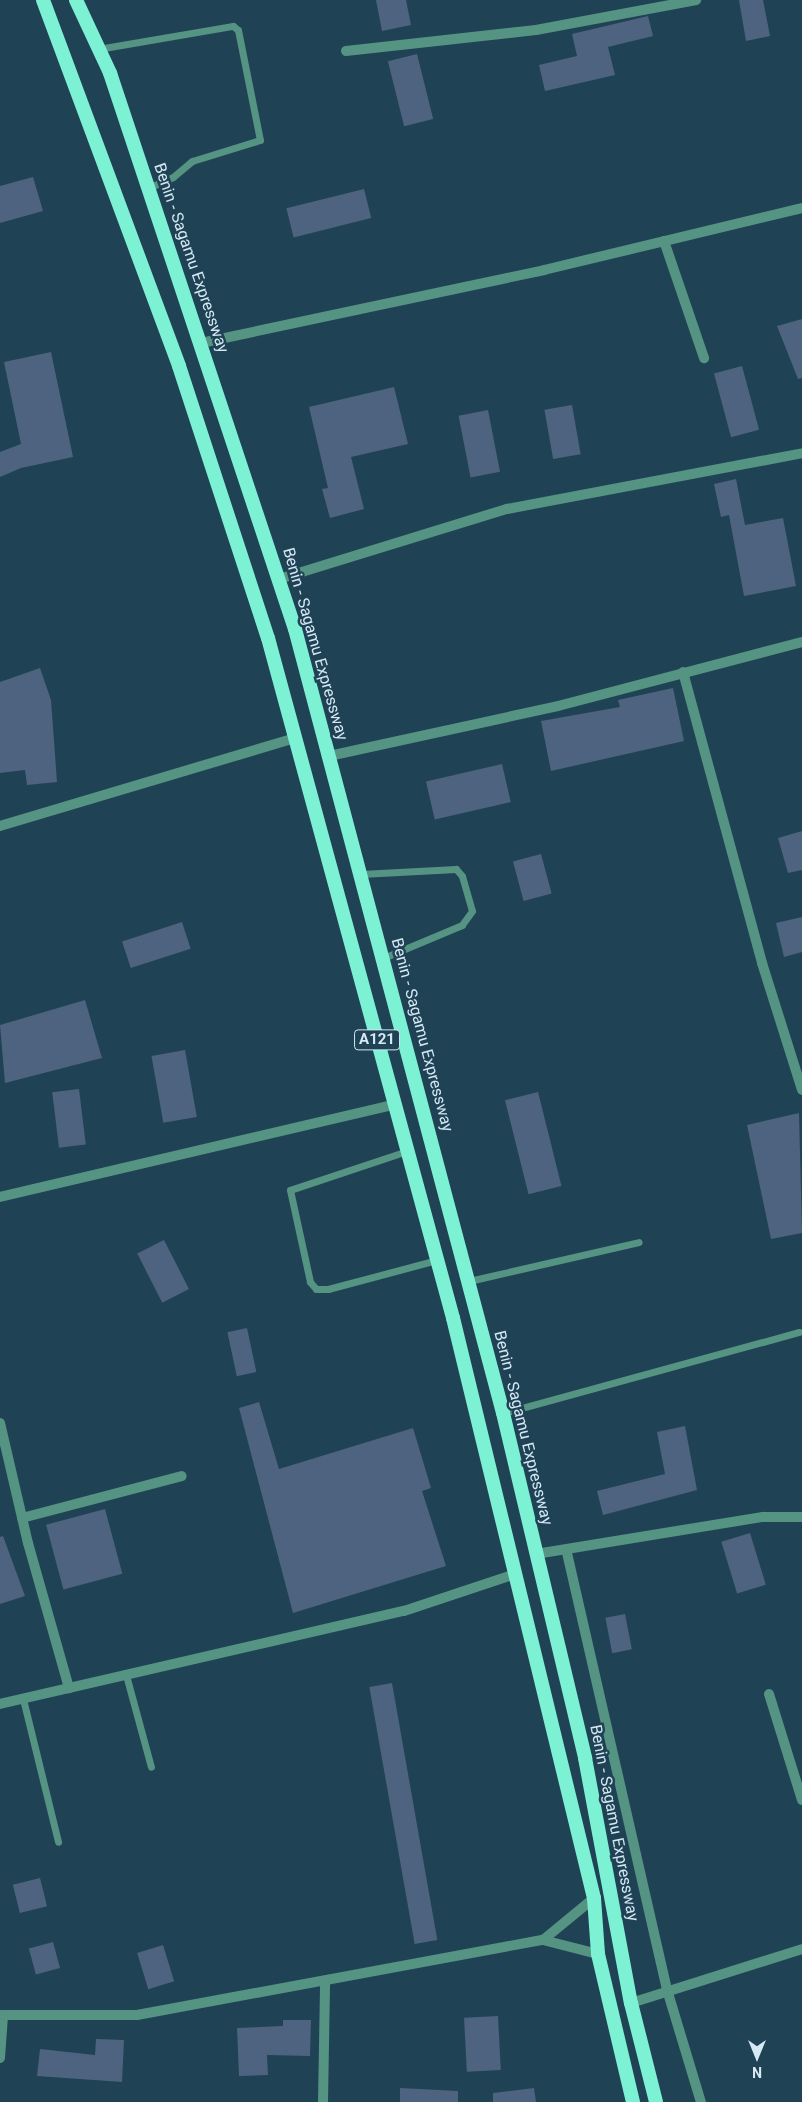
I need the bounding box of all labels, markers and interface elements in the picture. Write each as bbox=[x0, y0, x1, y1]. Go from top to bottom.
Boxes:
street label: Benin - Sagamu Expressway bbox=[149, 161, 233, 355]
street label: Benin - Sagamu Expressway bbox=[278, 545, 352, 743]
street label: Benin - Sagamu Expressway bbox=[387, 936, 457, 1134]
road number: A121 bbox=[353, 1028, 401, 1052]
street label: Benin - Sagamu Expressway bbox=[490, 1329, 556, 1527]
street label: Benin - Sagamu Expressway bbox=[586, 1723, 642, 1923]
north arrow bbox=[732, 2032, 782, 2082]
text: N bbox=[752, 2064, 762, 2080]

